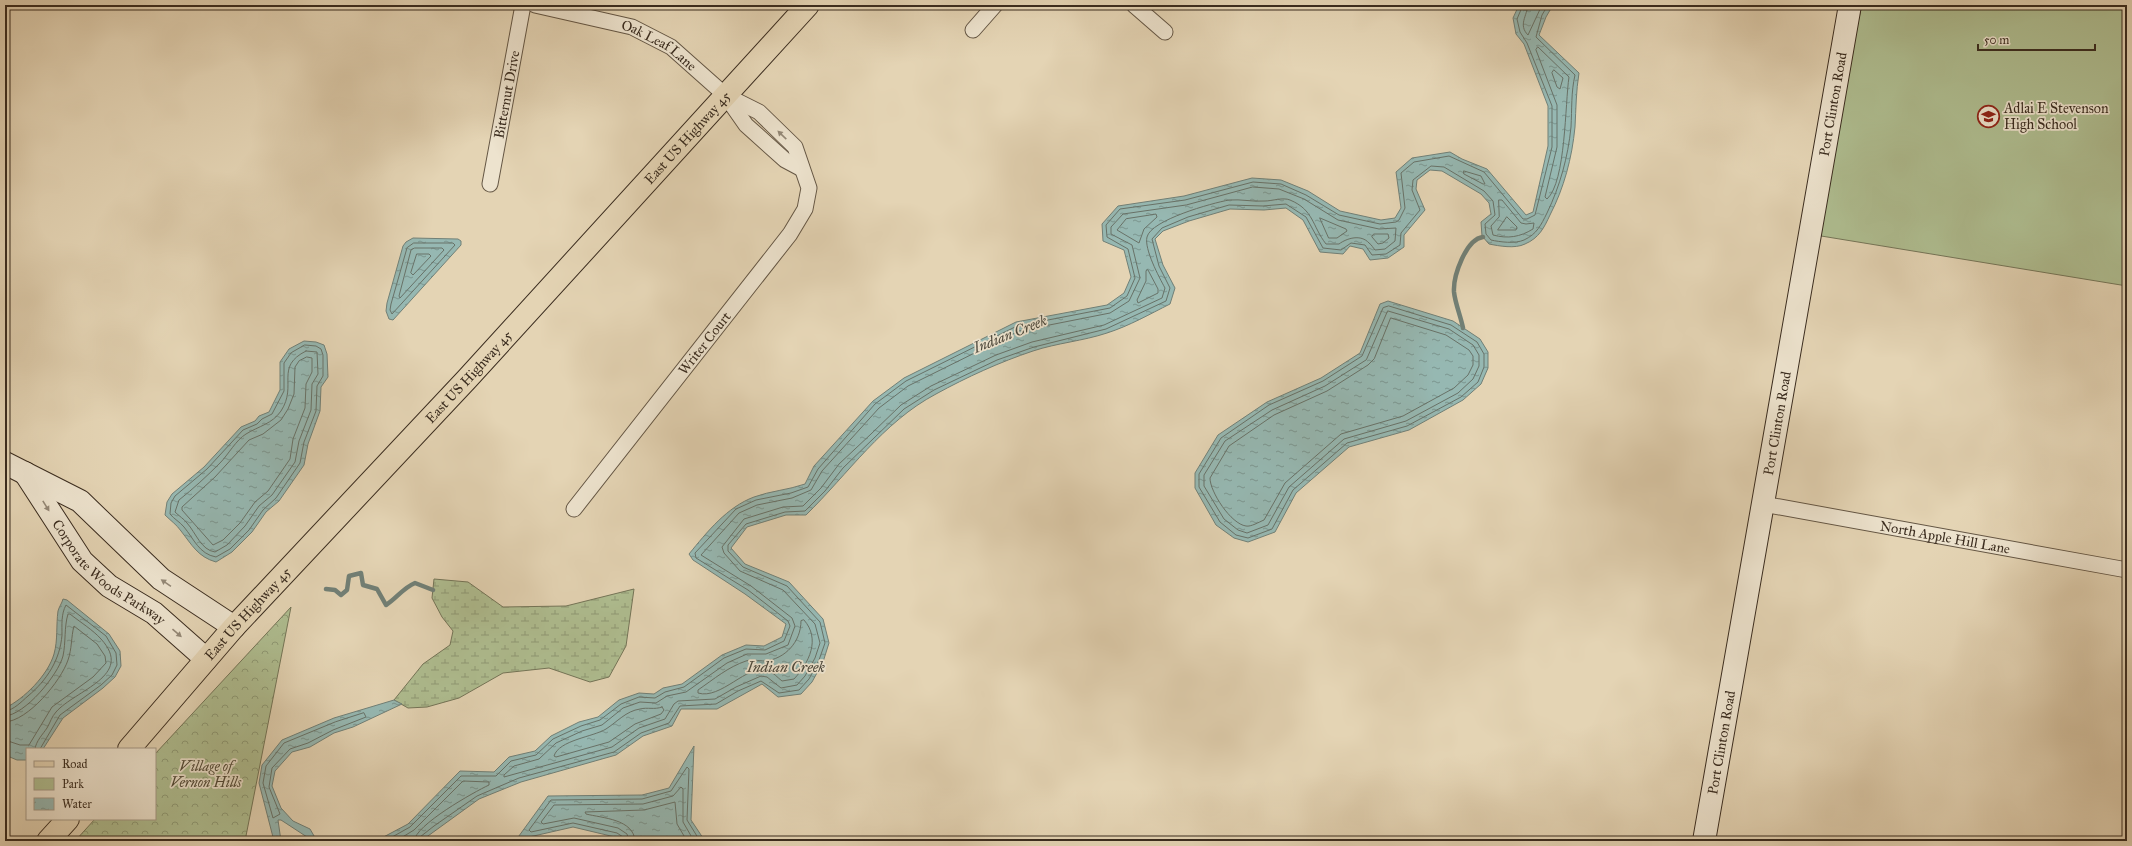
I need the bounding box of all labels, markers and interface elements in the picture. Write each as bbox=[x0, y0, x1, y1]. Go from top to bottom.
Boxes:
street label: Oak Leaf Lane bbox=[620, 16, 700, 74]
scale bar bbox=[1978, 26, 2095, 52]
text: 50 m bbox=[1984, 33, 2009, 47]
street label: Bitternut Drive bbox=[490, 49, 523, 140]
street label: Port Clinton Road bbox=[1815, 51, 1850, 158]
street label: East US Highway 45 bbox=[640, 87, 734, 188]
place label: Adlai E Stevenson High School bbox=[2003, 100, 2109, 133]
school or university icon: Adlai E Stevenson High School bbox=[1975, 103, 2001, 129]
one-way arrow bbox=[777, 130, 787, 140]
street label: Writer Court bbox=[674, 308, 734, 378]
water label: Indian Creek bbox=[970, 311, 1050, 357]
street label: East US Highway 45 bbox=[422, 327, 516, 427]
street label: Port Clinton Road bbox=[1760, 370, 1794, 477]
one-way arrow bbox=[42, 501, 50, 511]
street label: Corporate Woods Parkway bbox=[49, 516, 170, 628]
street label: North Apple Hill Lane bbox=[1879, 517, 2012, 557]
street label: East US Highway 45 bbox=[201, 563, 295, 664]
one-way arrow bbox=[161, 579, 171, 587]
one-way arrow bbox=[172, 629, 182, 638]
water label: Indian Creek bbox=[746, 658, 825, 676]
street label: Port Clinton Road bbox=[1704, 689, 1739, 796]
legend bbox=[26, 748, 156, 820]
text: Road bbox=[62, 757, 88, 771]
park label: Village of Vernon Hills bbox=[171, 758, 242, 791]
text: Park bbox=[62, 777, 84, 791]
text: Water bbox=[62, 797, 92, 811]

